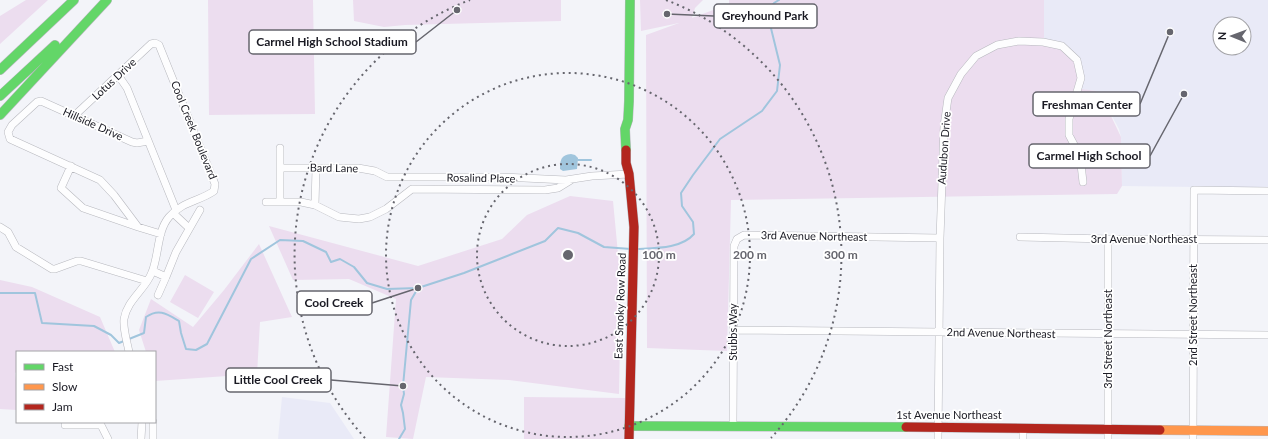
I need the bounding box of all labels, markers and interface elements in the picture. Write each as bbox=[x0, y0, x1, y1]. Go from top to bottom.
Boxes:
callout: Greyhound Park bbox=[714, 4, 817, 28]
text: Greyhound Park bbox=[722, 8, 809, 23]
north arrow bbox=[1212, 16, 1252, 56]
callout: Carmel High School Stadium bbox=[249, 30, 416, 54]
text: N bbox=[1215, 31, 1228, 40]
text: Carmel High School Stadium bbox=[256, 34, 408, 49]
street label: Lotus Drive bbox=[89, 55, 138, 102]
street label: Cool Creek Boulevard bbox=[169, 79, 220, 181]
callout: Freshman Center bbox=[1033, 92, 1140, 116]
text: Freshman Center bbox=[1041, 97, 1133, 112]
street label: Hillside Drive bbox=[61, 104, 126, 143]
street label: Audubon Drive bbox=[934, 111, 953, 185]
callout: Carmel High School bbox=[1029, 144, 1150, 168]
text: Carmel High School bbox=[1037, 148, 1142, 163]
street label: Bard Lane bbox=[310, 161, 358, 174]
street label: Rosalind Place bbox=[446, 170, 516, 185]
street label: 3rd Avenue Northeast bbox=[761, 228, 867, 243]
street label: 3rd Avenue Northeast bbox=[1091, 232, 1197, 245]
text: 100 m bbox=[642, 247, 676, 262]
text: 200 m bbox=[733, 247, 767, 262]
text: 300 m bbox=[824, 247, 858, 262]
centre of rings bbox=[561, 248, 575, 262]
street label: East Smoky Row Road bbox=[611, 253, 628, 359]
street label: 2nd Street Northeast bbox=[1186, 264, 1199, 366]
street label: 3rd Street Northeast bbox=[1101, 289, 1114, 389]
callout: Cool Creek bbox=[297, 291, 372, 315]
text: Cool Creek bbox=[305, 295, 364, 310]
street label: Stubbs Way bbox=[726, 303, 739, 361]
street label: 2nd Avenue Northeast bbox=[946, 325, 1056, 340]
legend bbox=[16, 351, 156, 423]
text: Fast bbox=[52, 359, 74, 374]
callout: Little Cool Creek bbox=[226, 368, 331, 392]
text: Little Cool Creek bbox=[234, 372, 323, 387]
text: Slow bbox=[52, 379, 78, 394]
text: Jam bbox=[52, 399, 73, 414]
street label: 1st Avenue Northeast bbox=[896, 408, 1002, 421]

